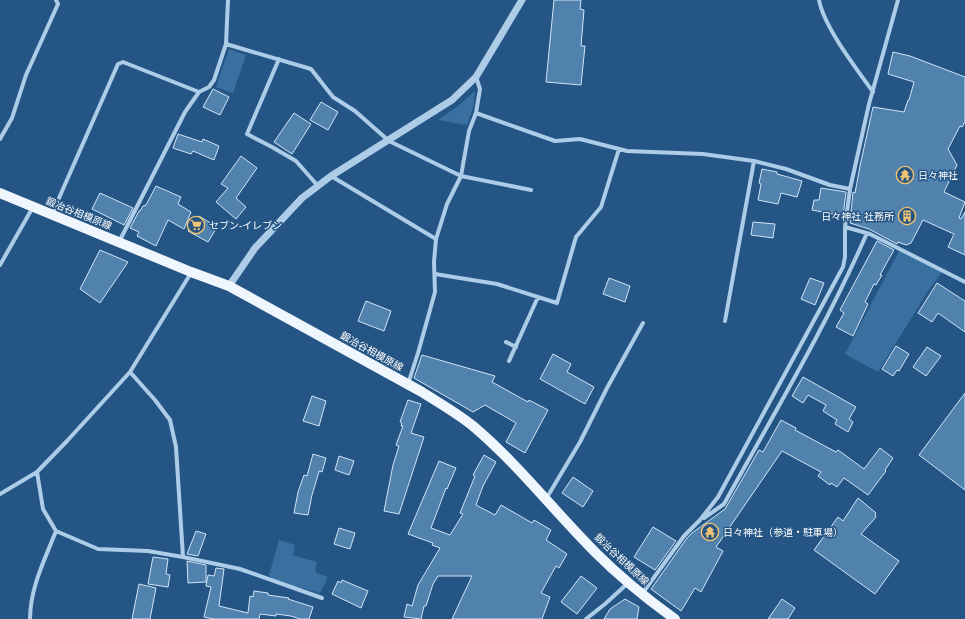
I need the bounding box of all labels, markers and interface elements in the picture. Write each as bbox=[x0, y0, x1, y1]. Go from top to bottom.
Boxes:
temple icon: 日々神社 bbox=[895, 165, 915, 185]
place label: 日々神社 bbox=[918, 170, 958, 181]
street label: 鍛冶谷相模原線 bbox=[44, 195, 113, 232]
building icon: 日々神社 社務所 bbox=[897, 206, 917, 226]
place label: 日々神社 社務所 bbox=[821, 211, 894, 222]
supermarket icon: セブン-イレブン bbox=[186, 215, 206, 235]
place label: セブン-イレブン bbox=[209, 220, 282, 231]
street label: 鍛冶谷相模原線 bbox=[338, 330, 405, 373]
temple icon: 日々神社（参道・駐車場） bbox=[700, 522, 720, 542]
place label: 日々神社（参道・駐車場） bbox=[723, 527, 843, 538]
street label: 鍛冶谷相模原線 bbox=[592, 531, 651, 587]

